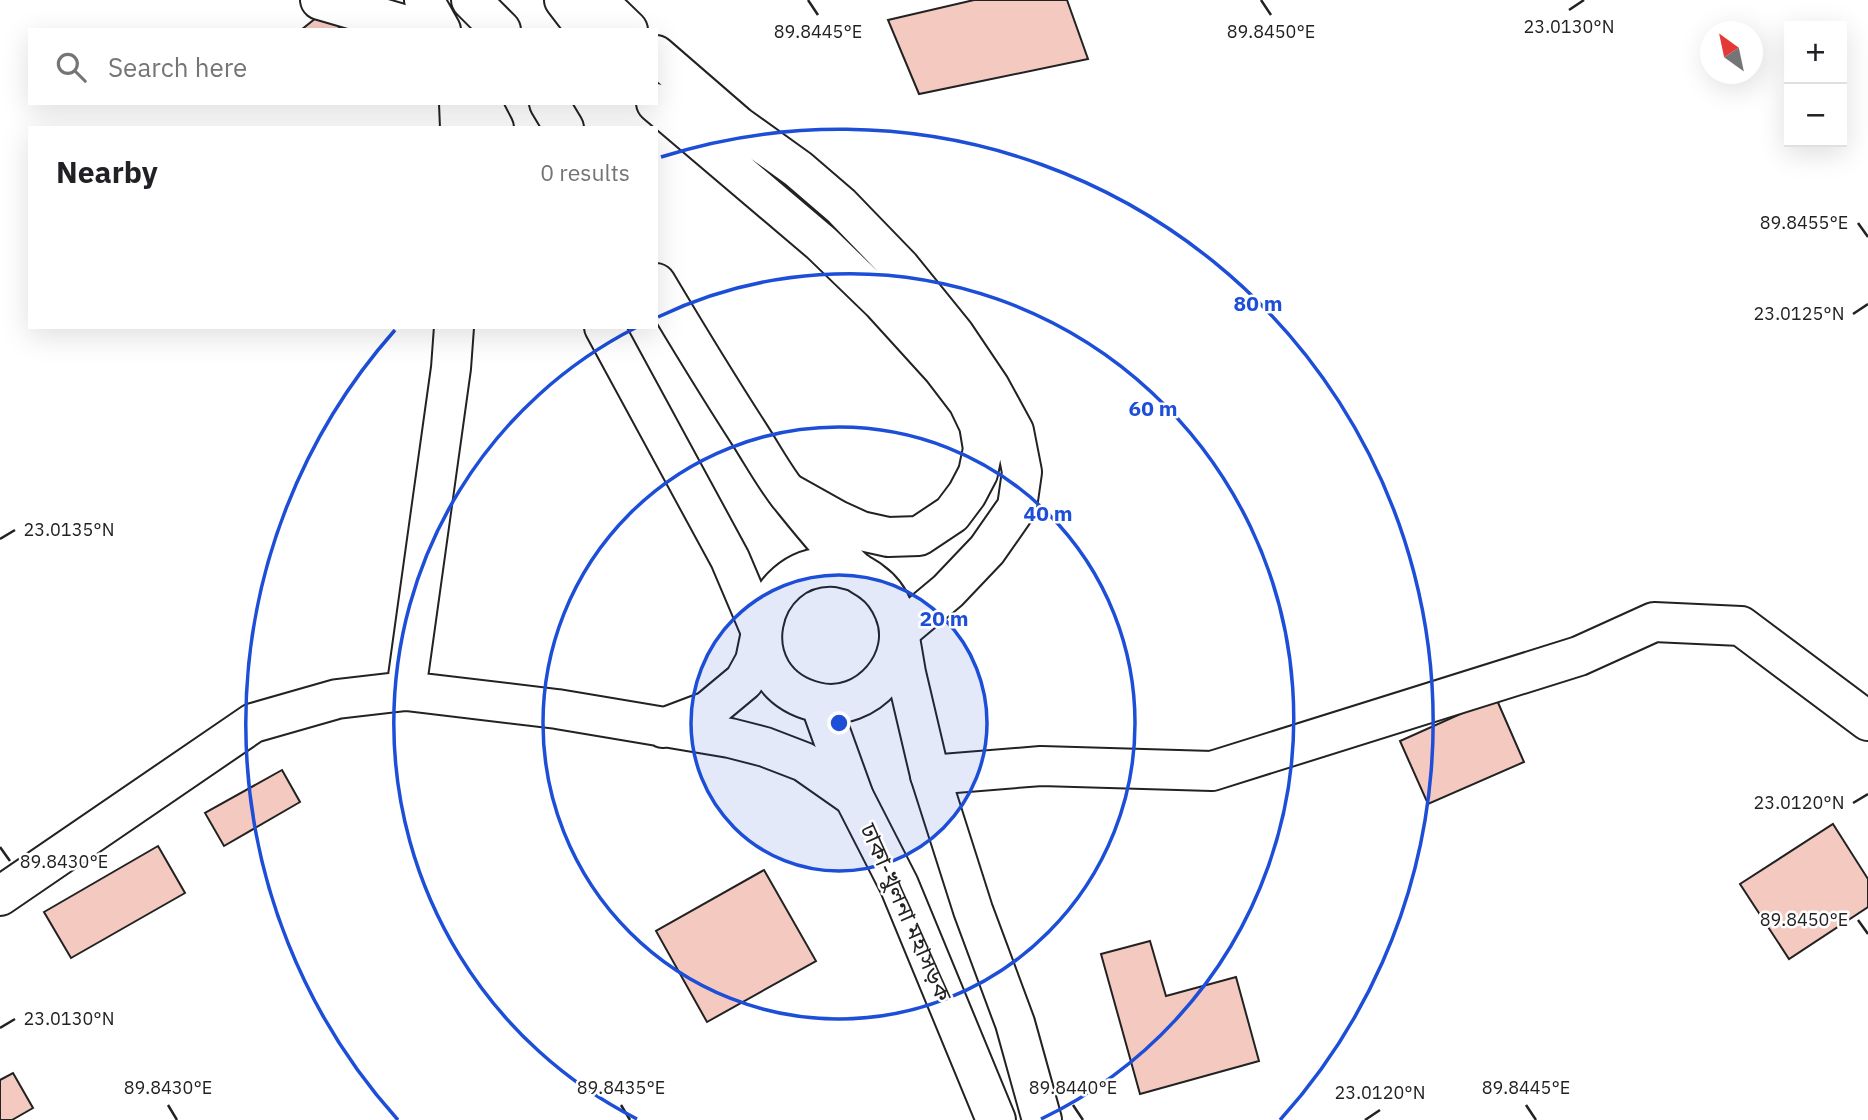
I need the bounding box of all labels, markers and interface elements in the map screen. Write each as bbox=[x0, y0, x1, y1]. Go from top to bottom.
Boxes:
text: 23.0130°N bbox=[1524, 15, 1614, 38]
text: 89.8445°E bbox=[774, 20, 862, 43]
text: 89.8450°E bbox=[1227, 20, 1315, 43]
north arrow bbox=[1700, 21, 1763, 84]
map controls bbox=[1784, 21, 1847, 147]
button: + bbox=[1784, 21, 1847, 84]
search box bbox=[28, 28, 658, 105]
icon: search bbox=[52, 48, 90, 86]
text: Search here bbox=[108, 50, 247, 84]
button: − bbox=[1784, 84, 1847, 147]
text: Nearby bbox=[56, 152, 158, 191]
text: 0 results bbox=[540, 157, 630, 187]
text: 89.8455°E bbox=[1760, 211, 1848, 234]
text: 80 m bbox=[1234, 289, 1282, 317]
text: 23.0125°N bbox=[1754, 302, 1844, 325]
text: 60 m bbox=[1129, 394, 1177, 422]
text: 40 m bbox=[1024, 499, 1072, 527]
text: 23.0135°N bbox=[24, 518, 114, 541]
text: 20 m bbox=[920, 604, 968, 632]
centre of rings bbox=[827, 711, 851, 735]
text: 23.0120°N bbox=[1754, 791, 1844, 814]
street label: ঢাকা-খুলনা মহাসড়ক bbox=[854, 817, 960, 1006]
text: 89.8430°E bbox=[20, 850, 108, 873]
text: 89.8450°E bbox=[1760, 908, 1848, 931]
text: 23.0130°N bbox=[24, 1007, 114, 1030]
text: 89.8430°E bbox=[124, 1076, 212, 1099]
text: 89.8435°E bbox=[577, 1076, 665, 1099]
text: 89.8440°E bbox=[1029, 1076, 1117, 1099]
text: 89.8445°E bbox=[1482, 1076, 1570, 1099]
text: 23.0120°N bbox=[1335, 1081, 1425, 1104]

